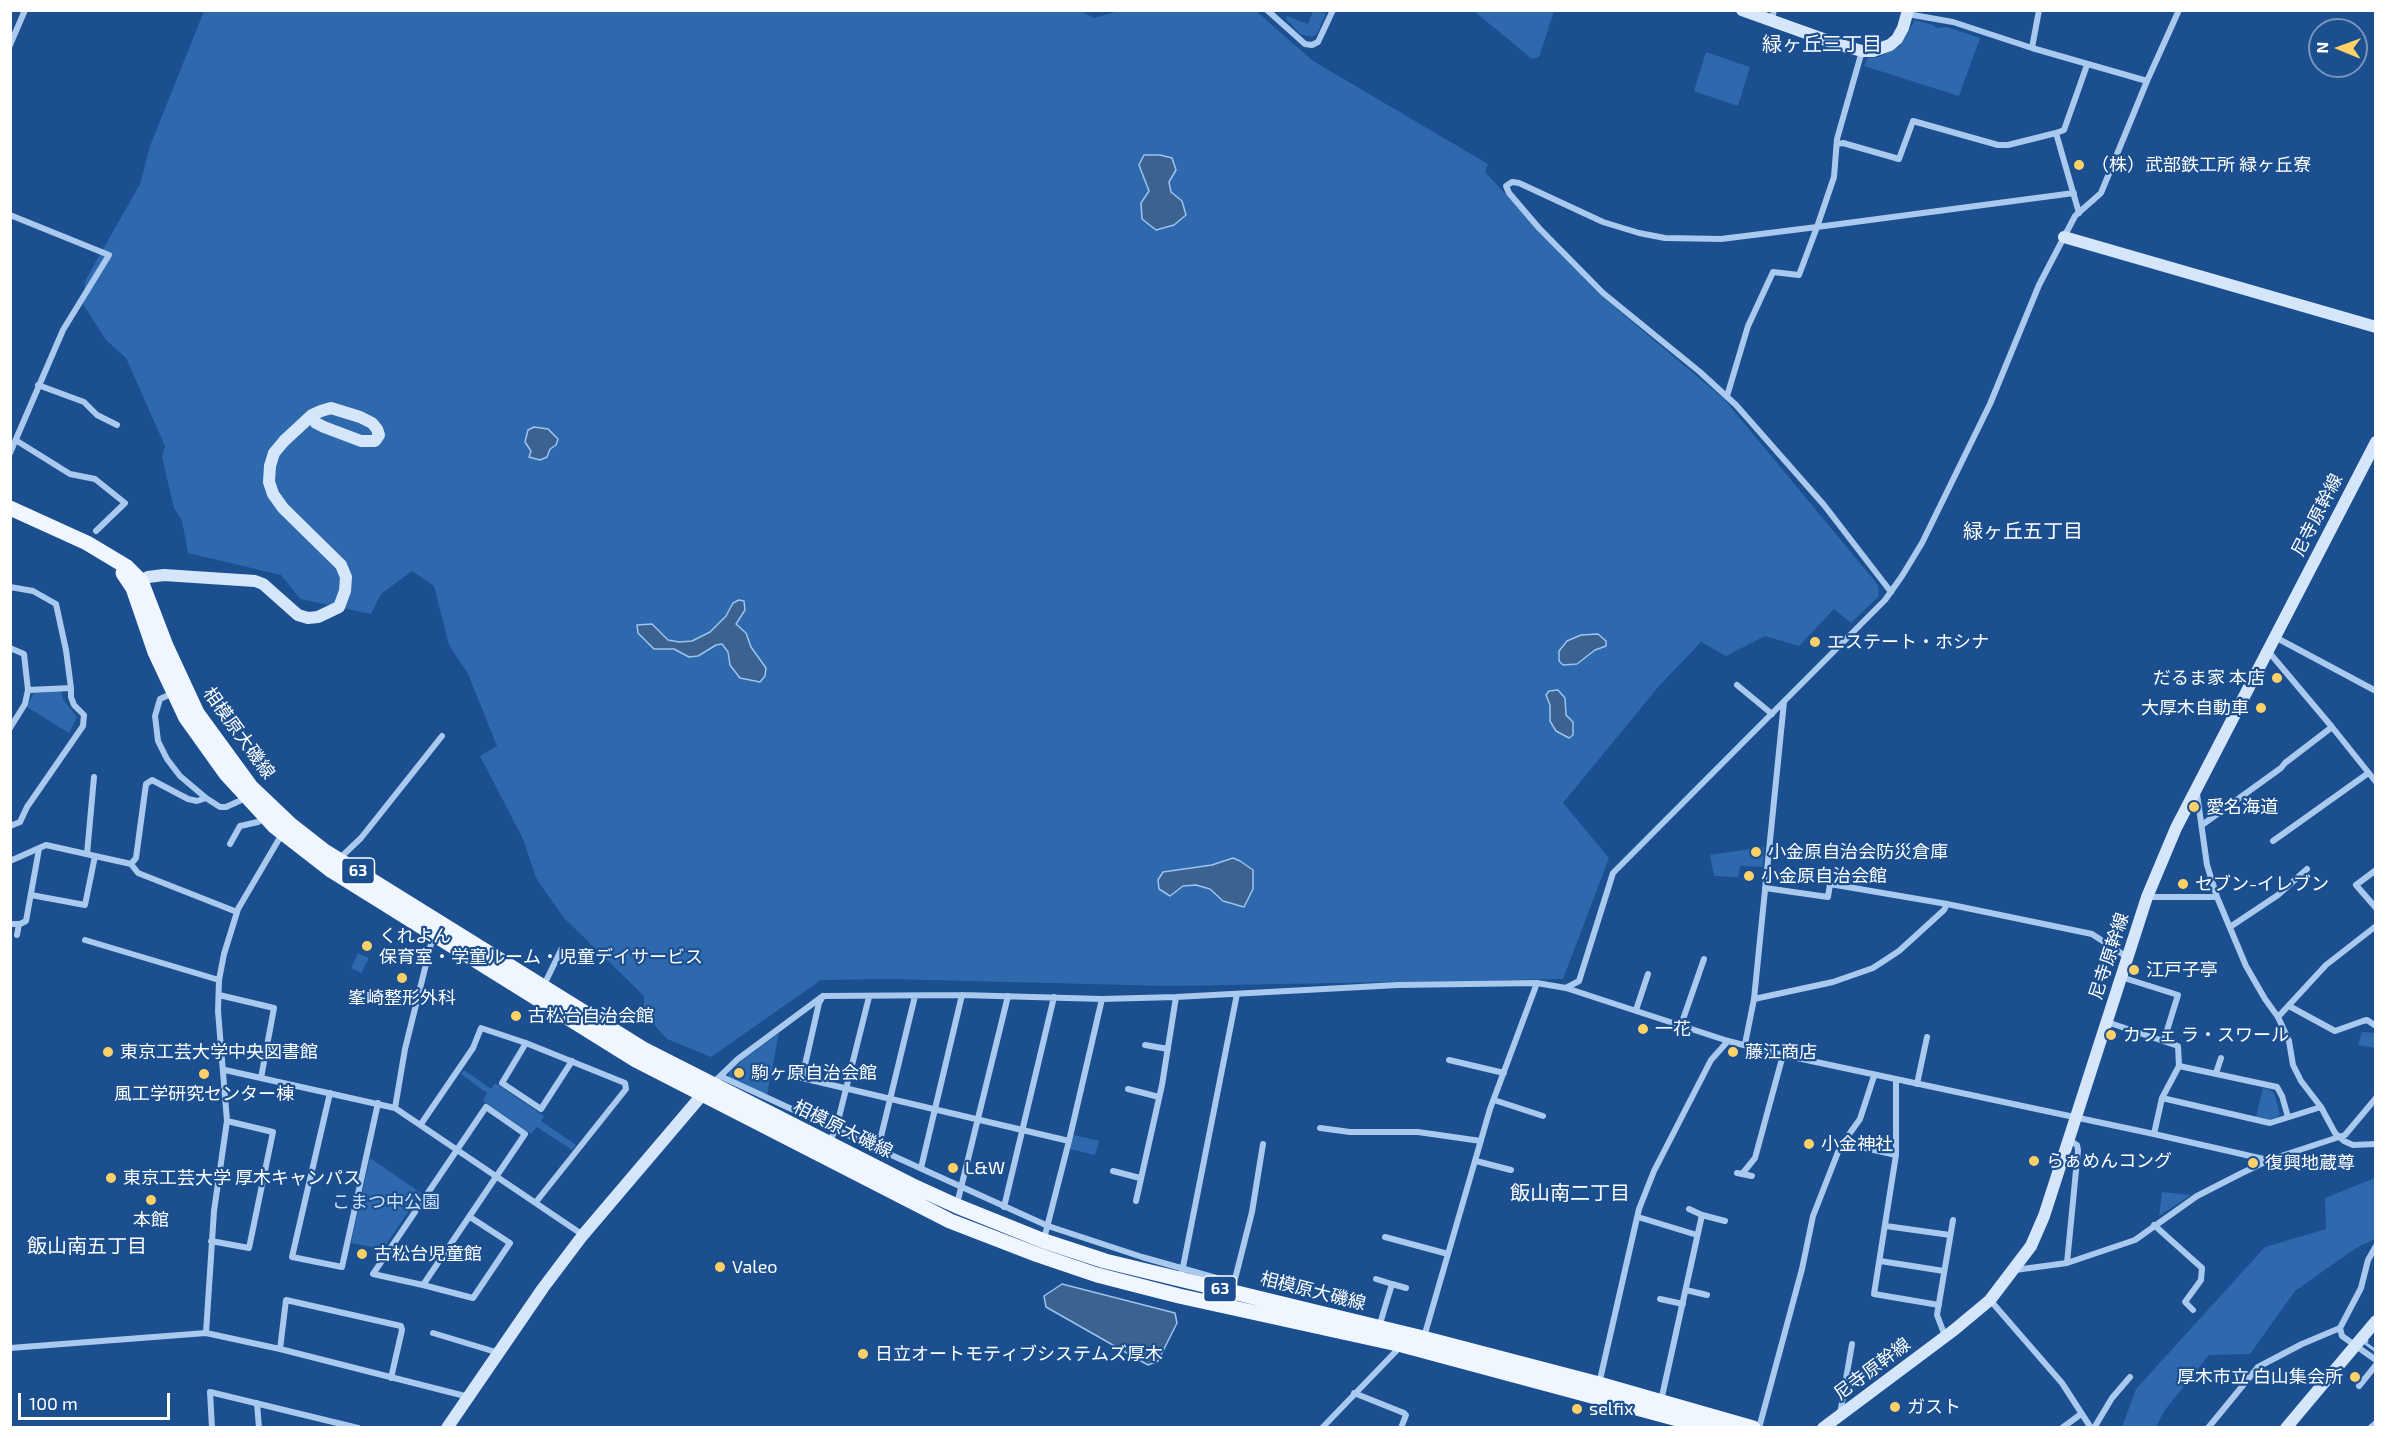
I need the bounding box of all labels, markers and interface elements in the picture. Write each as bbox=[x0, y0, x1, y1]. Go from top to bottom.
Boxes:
north arrow bbox=[2308, 18, 2368, 78]
district label: 緑ヶ丘三丁目 bbox=[1762, 32, 1882, 56]
text: N bbox=[2312, 42, 2331, 54]
place label: （株）武部鉄工所 緑ヶ丘寮 bbox=[2091, 154, 2311, 176]
marker: （株）武部鉄工所 緑ヶ丘寮 bbox=[2072, 158, 2086, 172]
street label: 尼寺原幹線 bbox=[2287, 470, 2347, 560]
district label: 緑ヶ丘五丁目 bbox=[1963, 519, 2083, 543]
place label: エステート・ホシナ bbox=[1827, 631, 1989, 653]
marker: エステート・ホシナ bbox=[1808, 635, 1822, 649]
place label: だるま家 本店 bbox=[2153, 667, 2265, 689]
marker: だるま家 本店 bbox=[2270, 671, 2284, 685]
street label: 相模原大磯線 bbox=[199, 683, 279, 783]
place label: 大厚木自動車 bbox=[2141, 697, 2249, 719]
marker: 大厚木自動車 bbox=[2254, 701, 2268, 715]
place label: 愛名海道 bbox=[2206, 796, 2278, 818]
marker: 愛名海道 bbox=[2187, 800, 2201, 814]
place label: 小金原自治会防災倉庫 bbox=[1768, 841, 1948, 863]
marker: 小金原自治会防災倉庫 bbox=[1749, 845, 1763, 859]
road number: 63 bbox=[342, 858, 374, 884]
place label: 小金原自治会館 bbox=[1761, 865, 1887, 887]
marker: 小金原自治会館 bbox=[1742, 869, 1756, 883]
place label: セブン-イレブン bbox=[2195, 873, 2329, 895]
marker: セブン-イレブン bbox=[2176, 877, 2190, 891]
street label: 尼寺原幹線 bbox=[2085, 910, 2133, 1002]
place label: くれよん 保育室・学童ルーム・児童デイサービス bbox=[379, 925, 703, 968]
marker: くれよん 保育室・学童ルーム・児童デイサービス bbox=[360, 939, 374, 953]
place label: 江戸子亭 bbox=[2146, 959, 2218, 981]
marker: 江戸子亭 bbox=[2127, 963, 2141, 977]
marker: 峯崎整形外科 bbox=[395, 971, 409, 985]
place label: 峯崎整形外科 bbox=[348, 987, 456, 1009]
place label: 古松台自治会館 bbox=[528, 1005, 654, 1027]
marker: 古松台自治会館 bbox=[509, 1009, 523, 1023]
place label: 一花 bbox=[1655, 1018, 1691, 1040]
marker: 一花 bbox=[1636, 1022, 1650, 1036]
place label: カフェ ラ・スワール bbox=[2123, 1024, 2289, 1046]
marker: カフェ ラ・スワール bbox=[2104, 1028, 2118, 1042]
place label: 東京工芸大学中央図書館 bbox=[120, 1041, 318, 1063]
place label: 藤江商店 bbox=[1745, 1041, 1817, 1063]
marker: 東京工芸大学中央図書館 bbox=[101, 1045, 115, 1059]
marker: 藤江商店 bbox=[1726, 1045, 1740, 1059]
place label: 駒ヶ原自治会館 bbox=[751, 1062, 877, 1084]
marker: 駒ヶ原自治会館 bbox=[732, 1066, 746, 1080]
marker: 風工学研究センター棟 bbox=[197, 1067, 211, 1081]
place label: 風工学研究センター棟 bbox=[114, 1083, 294, 1105]
street label: 相模原大磯線 bbox=[790, 1096, 896, 1162]
place label: 小金神社 bbox=[1821, 1133, 1893, 1155]
marker: 小金神社 bbox=[1802, 1137, 1816, 1151]
place label: らぁめんコング bbox=[2046, 1150, 2172, 1172]
place label: 復興地蔵尊 bbox=[2265, 1152, 2355, 1174]
marker: らぁめんコング bbox=[2027, 1154, 2041, 1168]
marker: 復興地蔵尊 bbox=[2246, 1156, 2260, 1170]
place label: L&W bbox=[965, 1157, 1005, 1179]
marker: L&W bbox=[946, 1161, 960, 1175]
place label: 東京工芸大学 厚木キャンパス bbox=[123, 1167, 361, 1189]
marker: 東京工芸大学 厚木キャンパス bbox=[104, 1171, 118, 1185]
district label: 飯山南二丁目 bbox=[1510, 1181, 1630, 1205]
park label: こまつ中公園 bbox=[332, 1191, 440, 1213]
marker: 本館 bbox=[144, 1193, 158, 1207]
place label: 本館 bbox=[133, 1209, 169, 1231]
district label: 飯山南五丁目 bbox=[27, 1234, 147, 1258]
place label: 古松台児童館 bbox=[374, 1243, 482, 1265]
marker: 古松台児童館 bbox=[355, 1247, 369, 1261]
place label: Valeo bbox=[732, 1256, 778, 1278]
marker: Valeo bbox=[713, 1260, 727, 1274]
street label: 相模原大磯線 bbox=[1258, 1267, 1368, 1315]
road number: 63 bbox=[1204, 1276, 1236, 1302]
street label: 尼寺原幹線 bbox=[1830, 1333, 1914, 1405]
place label: 日立オートモティブシステムズ厚木 bbox=[875, 1343, 1163, 1365]
marker: 日立オートモティブシステムズ厚木 bbox=[856, 1347, 870, 1361]
place label: 厚木市立 白山集会所 bbox=[2177, 1366, 2343, 1388]
marker: 厚木市立 白山集会所 bbox=[2348, 1370, 2362, 1384]
scale bar bbox=[21, 1381, 172, 1419]
text: 100 m bbox=[29, 1392, 78, 1414]
place label: ガスト bbox=[1907, 1396, 1961, 1418]
place label: selfix bbox=[1589, 1398, 1633, 1420]
marker: ガスト bbox=[1888, 1400, 1902, 1414]
marker: selfix bbox=[1570, 1402, 1584, 1416]

